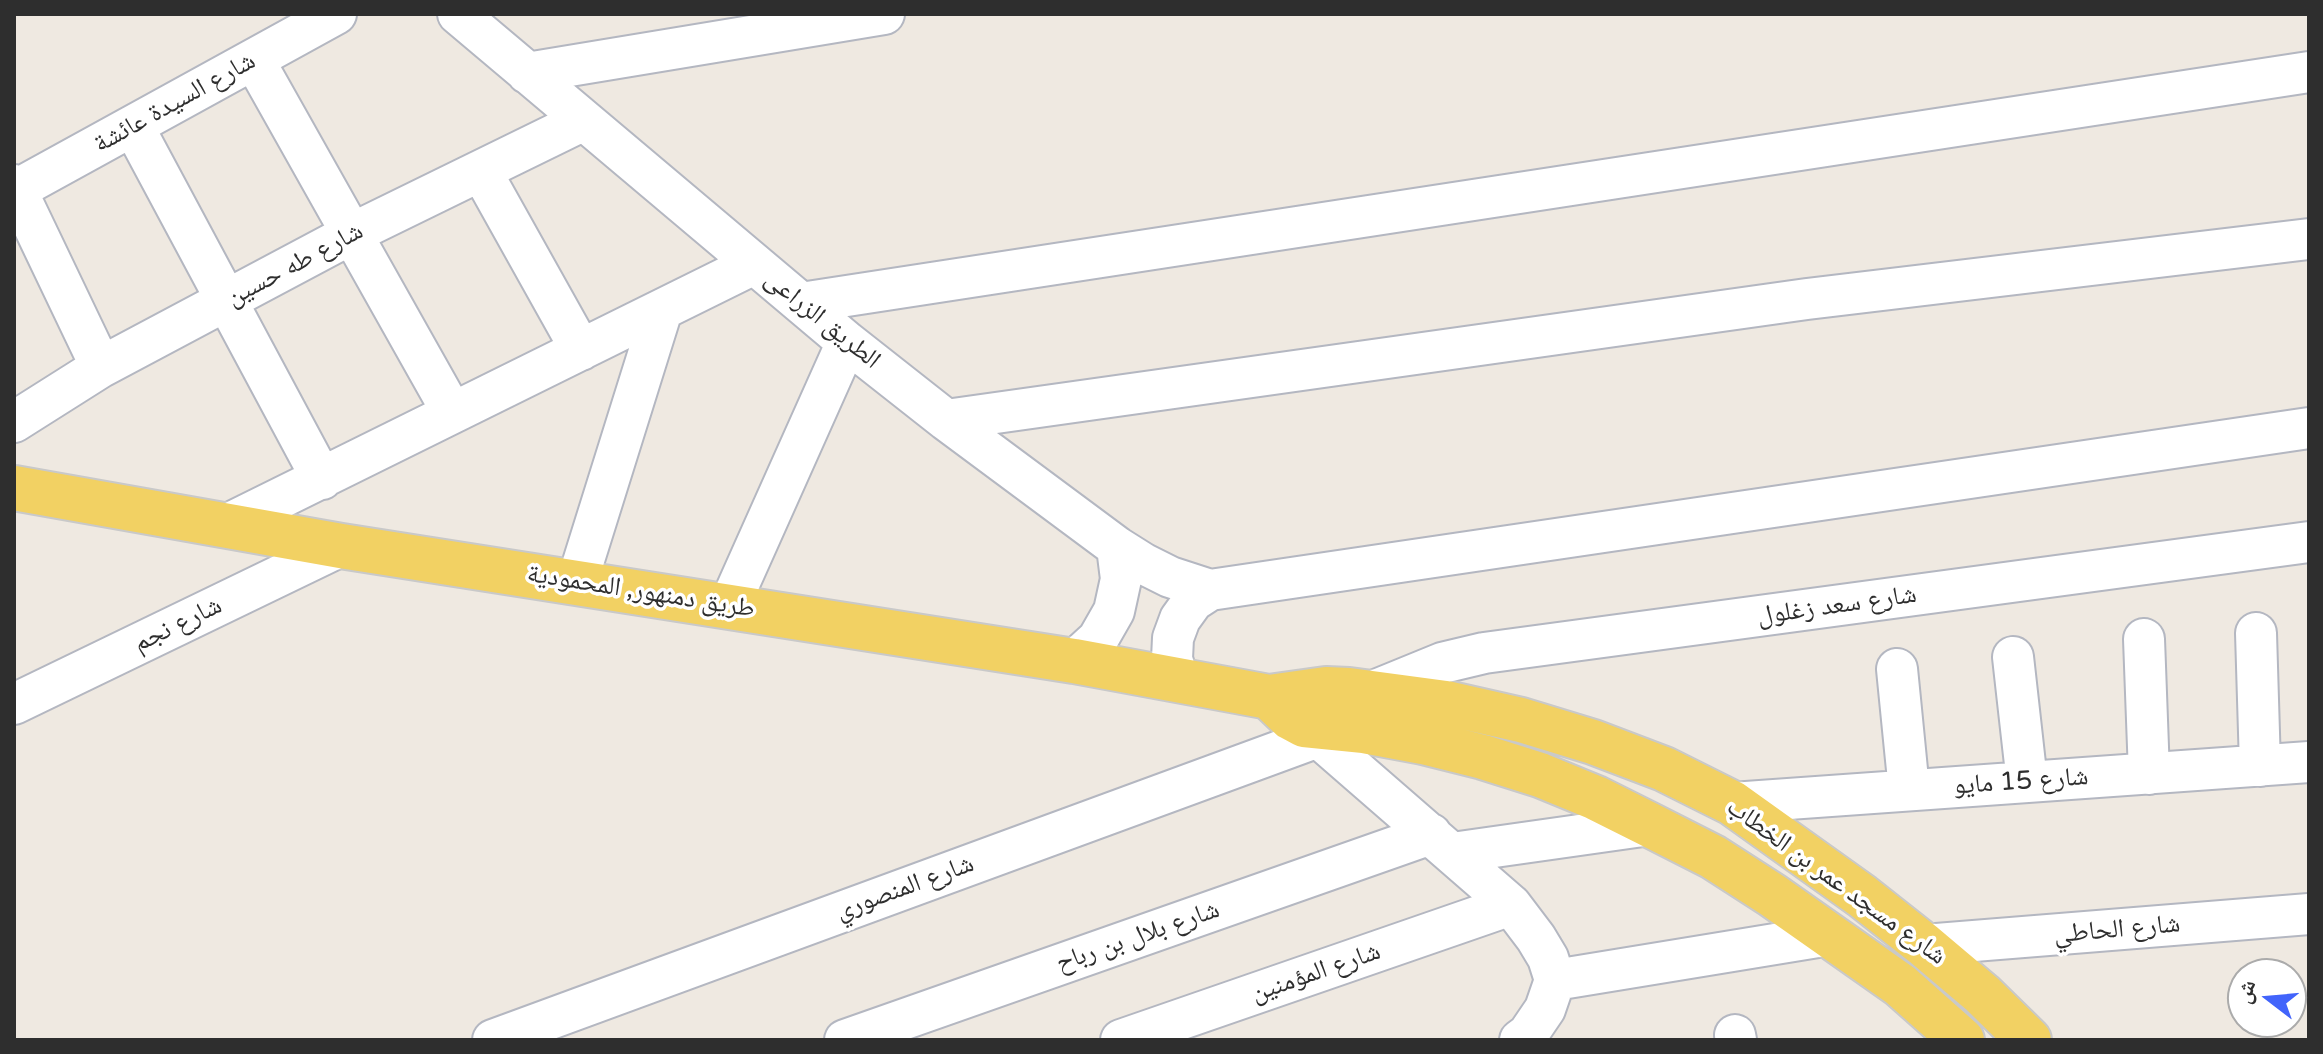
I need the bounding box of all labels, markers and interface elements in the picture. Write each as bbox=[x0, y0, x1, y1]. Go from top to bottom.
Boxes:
street label: شارع السيدة عائشة bbox=[89, 46, 261, 160]
street label: شارع طه حسين bbox=[221, 216, 369, 314]
street label: الطريق الزراعى bbox=[758, 264, 886, 376]
street label: طريق دمنهور, المحمودية bbox=[525, 559, 757, 625]
street label: شارع سعد زغلول bbox=[1755, 579, 1919, 633]
street label: شارع نجم bbox=[129, 590, 227, 660]
street label: شارع 15 مايو bbox=[1953, 762, 2089, 802]
street label: شارع مسجد عمر بن الخطاب bbox=[1720, 792, 1952, 972]
street label: شارع المنصوري bbox=[832, 849, 978, 927]
street label: شارع بلال بن رباح bbox=[1052, 894, 1224, 980]
street label: شارع الحاطي bbox=[2052, 909, 2182, 951]
street label: شارع المؤمنين bbox=[1247, 936, 1385, 1010]
north arrow bbox=[2227, 958, 2307, 1038]
text: ش bbox=[2230, 977, 2262, 1007]

